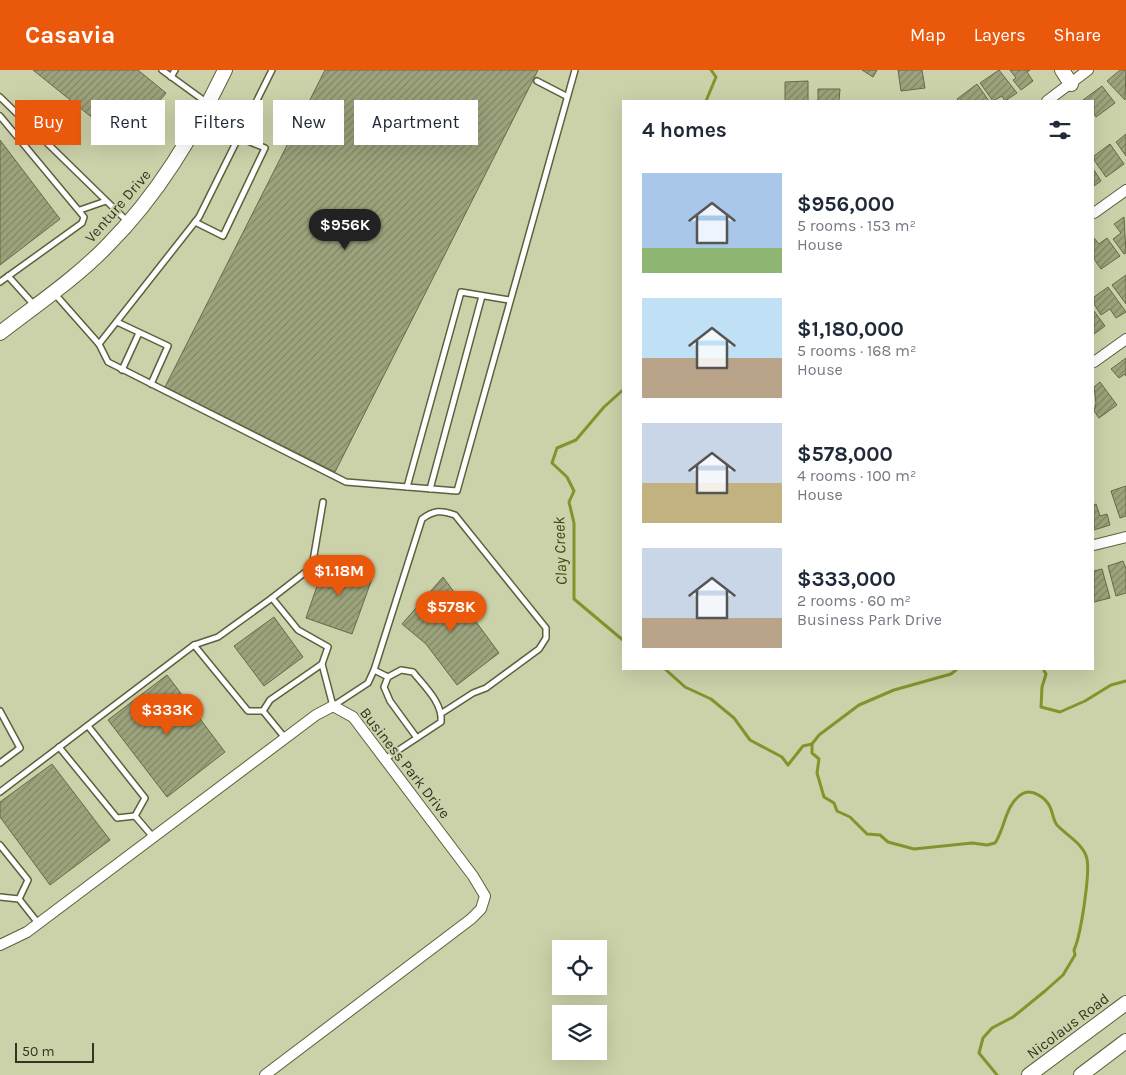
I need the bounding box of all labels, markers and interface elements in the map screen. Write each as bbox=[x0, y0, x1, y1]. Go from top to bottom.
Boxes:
text: Casavia bbox=[25, 21, 115, 49]
text: Map bbox=[910, 24, 946, 46]
text: Layers bbox=[974, 24, 1026, 46]
text: Share bbox=[1054, 24, 1101, 46]
chip: Buy bbox=[15, 100, 81, 145]
chip: Rent bbox=[91, 100, 165, 145]
chip: Filters bbox=[175, 100, 263, 145]
chip: New bbox=[273, 100, 344, 145]
chip: Apartment bbox=[354, 100, 478, 145]
icon: filters bbox=[1046, 116, 1074, 144]
text: 4 homes bbox=[642, 118, 727, 142]
street label: Venture Drive bbox=[81, 166, 155, 246]
text: $956,000 bbox=[797, 192, 894, 216]
icon: home bbox=[682, 193, 742, 253]
pin: $956K bbox=[310, 208, 380, 251]
text: $956K bbox=[320, 215, 370, 234]
text: 5 rooms · 153 m² bbox=[797, 216, 916, 235]
text: House bbox=[797, 235, 843, 254]
text: $1,180,000 bbox=[797, 317, 904, 341]
icon: home bbox=[682, 318, 742, 378]
text: 5 rooms · 168 m² bbox=[797, 341, 916, 360]
text: House bbox=[797, 360, 843, 379]
text: $578,000 bbox=[797, 442, 893, 466]
icon: home bbox=[682, 443, 742, 503]
text: 4 rooms · 100 m² bbox=[797, 466, 916, 485]
text: House bbox=[797, 485, 843, 504]
water label: Clay Creek bbox=[549, 516, 571, 586]
pin: $1.18M bbox=[298, 554, 380, 597]
text: $1.18M bbox=[314, 561, 364, 580]
text: $333,000 bbox=[797, 567, 896, 591]
icon: home bbox=[682, 568, 742, 628]
pin: $578K bbox=[416, 590, 486, 633]
text: 2 rooms · 60 m² bbox=[797, 591, 911, 610]
text: $578K bbox=[426, 597, 476, 616]
text: Business Park Drive bbox=[797, 610, 942, 629]
pin: $333K bbox=[132, 694, 202, 736]
text: $333K bbox=[141, 700, 193, 719]
street label: Business Park Drive bbox=[356, 704, 454, 822]
map controls bbox=[552, 940, 607, 1060]
button: locate bbox=[552, 940, 607, 995]
street label: Nicolaus Road bbox=[1023, 989, 1113, 1063]
button: layers bbox=[552, 1005, 607, 1060]
scale bar bbox=[15, 1040, 94, 1063]
text: 50 m bbox=[22, 1043, 55, 1060]

